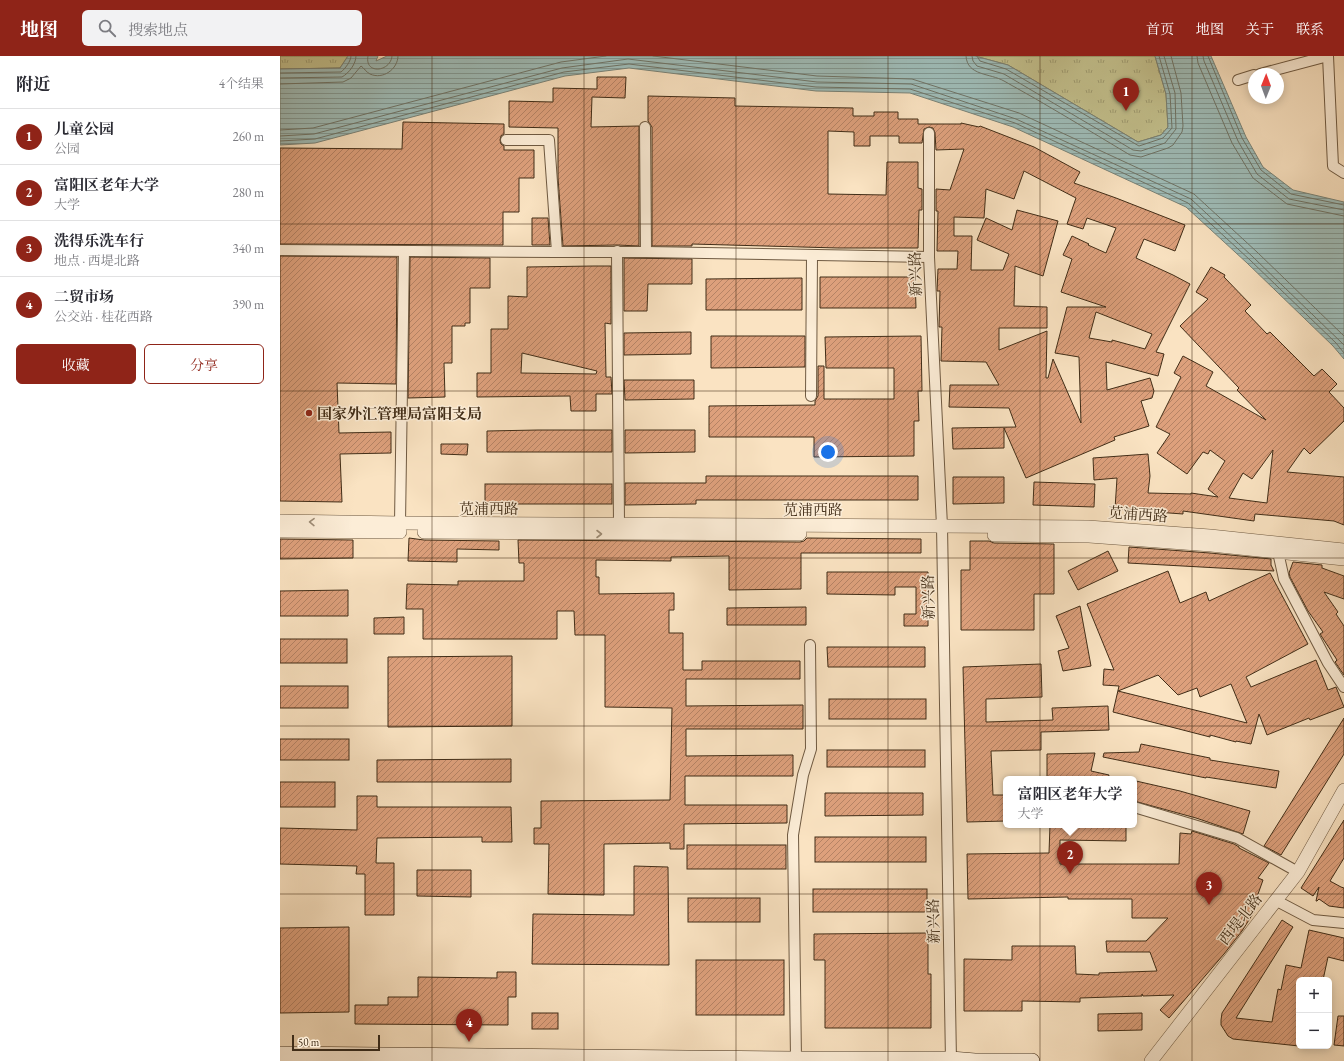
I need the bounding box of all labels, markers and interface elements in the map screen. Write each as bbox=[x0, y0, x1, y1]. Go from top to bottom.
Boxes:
search box bbox=[82, 10, 362, 46]
text: 地图 bbox=[20, 17, 58, 42]
icon: search bbox=[96, 17, 118, 39]
text: 搜索地点 bbox=[128, 20, 188, 39]
text: 首页 bbox=[1146, 20, 1174, 38]
text: 地图 bbox=[1196, 20, 1224, 38]
text: 关于 bbox=[1246, 20, 1274, 38]
text: 联系 bbox=[1296, 20, 1324, 38]
north arrow bbox=[1248, 68, 1284, 104]
text: 附近 bbox=[16, 73, 50, 95]
text: 4个结果 bbox=[219, 75, 264, 92]
pin: 1 bbox=[1113, 78, 1139, 111]
text: 儿童公园 bbox=[54, 119, 114, 138]
text: 1 bbox=[26, 128, 32, 145]
text: 260 m bbox=[233, 128, 264, 145]
text: 公园 bbox=[54, 140, 80, 157]
text: 富阳区老年大学 bbox=[54, 175, 159, 194]
text: 2 bbox=[26, 184, 32, 201]
text: 280 m bbox=[233, 184, 264, 201]
text: 大学 bbox=[54, 196, 80, 213]
text: 洗得乐洗车行 bbox=[54, 231, 144, 250]
text: 3 bbox=[26, 240, 32, 257]
text: 340 m bbox=[233, 240, 264, 257]
street label: 新兴路 bbox=[905, 251, 925, 297]
text: 地点 · 西堤北路 bbox=[54, 252, 140, 269]
text: 二贸市场 bbox=[54, 287, 114, 306]
text: 4 bbox=[26, 296, 32, 313]
text: 390 m bbox=[233, 296, 264, 313]
text: 公交站 · 桂花西路 bbox=[54, 308, 153, 325]
button: 收藏 bbox=[16, 344, 136, 384]
button: 分享 bbox=[144, 344, 264, 384]
place label: 国家外汇管理局富阳支局 bbox=[317, 404, 482, 423]
marker: 国家外汇管理局富阳支局 bbox=[304, 408, 314, 418]
your location bbox=[818, 442, 838, 462]
street label: 苋浦西路 bbox=[459, 499, 519, 518]
street label: 苋浦西路 bbox=[783, 500, 843, 519]
street label: 苋浦西路 bbox=[1107, 502, 1169, 526]
one-way arrow bbox=[309, 518, 315, 526]
one-way arrow bbox=[596, 530, 602, 538]
street label: 新兴路 bbox=[918, 574, 938, 620]
popup bbox=[1003, 776, 1137, 828]
text: 富阳区老年大学 bbox=[1017, 784, 1123, 803]
text: 大学 bbox=[1017, 805, 1044, 822]
pin: 2 bbox=[1057, 841, 1083, 874]
pin: 3 bbox=[1196, 872, 1222, 905]
street label: 西堤北路 bbox=[1214, 890, 1266, 948]
street label: 新兴路 bbox=[923, 898, 943, 944]
map controls bbox=[1296, 977, 1332, 1049]
button: + bbox=[1296, 977, 1332, 1013]
pin: 4 bbox=[456, 1009, 482, 1042]
button: − bbox=[1296, 1013, 1332, 1049]
scale bar bbox=[292, 1033, 380, 1052]
text: 50 m bbox=[298, 1035, 319, 1049]

